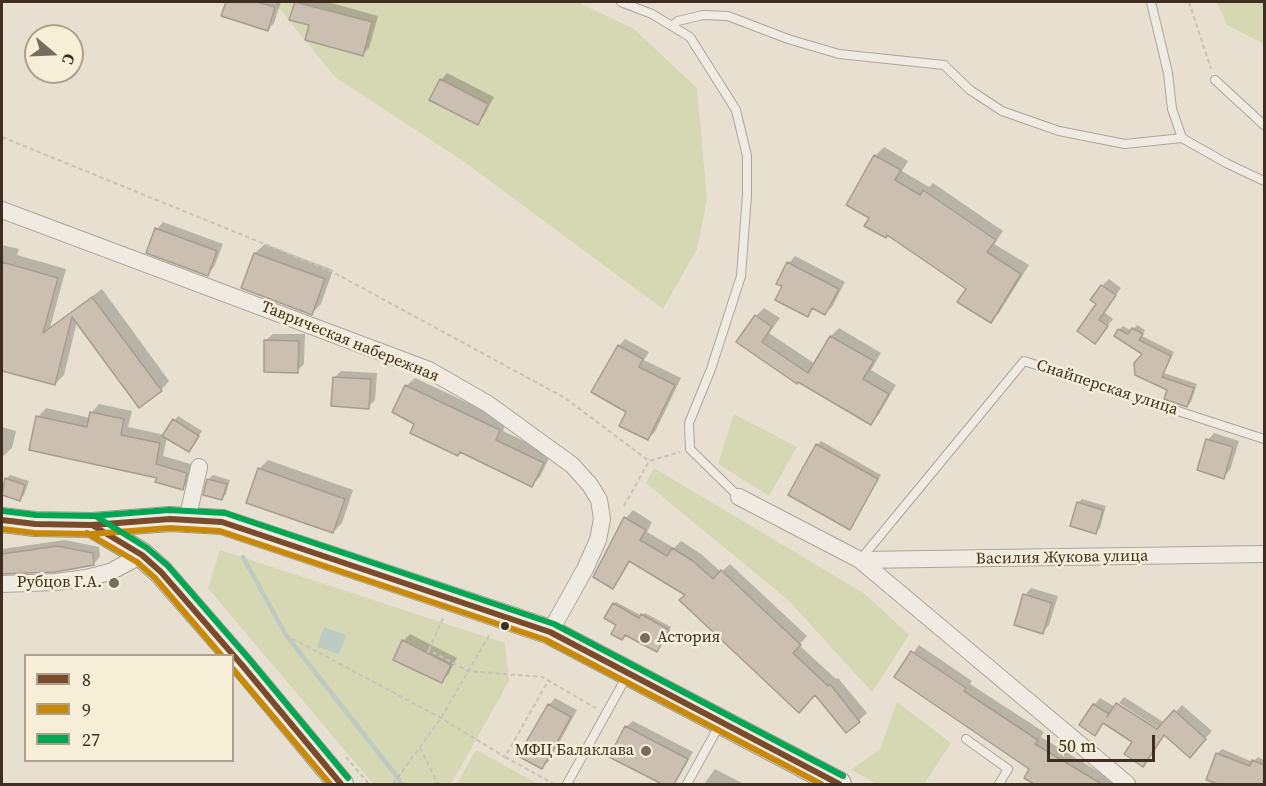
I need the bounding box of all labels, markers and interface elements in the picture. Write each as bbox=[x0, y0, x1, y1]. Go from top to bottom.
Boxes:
north arrow bbox=[24, 24, 84, 84]
text: С bbox=[57, 51, 81, 67]
street label: Таврическая набережная bbox=[258, 298, 442, 386]
street label: Снайперская улица bbox=[1034, 356, 1180, 420]
street label: Василия Жукова улица bbox=[976, 547, 1148, 569]
place label: Рубцов Г.А. bbox=[17, 573, 102, 593]
marker: Рубцов Г.А. bbox=[107, 576, 121, 590]
unlabelled marker bbox=[499, 620, 511, 632]
place label: Астория bbox=[657, 628, 720, 648]
marker: Астория bbox=[638, 631, 652, 645]
legend bbox=[24, 654, 234, 762]
text: 8 bbox=[82, 667, 91, 692]
text: 9 bbox=[82, 697, 91, 722]
scale bar bbox=[1050, 723, 1158, 761]
text: 27 bbox=[82, 727, 100, 752]
text: 50 m bbox=[1058, 733, 1096, 758]
place label: МФЦ Балаклава bbox=[515, 741, 634, 761]
marker: МФЦ Балаклава bbox=[639, 744, 653, 758]

